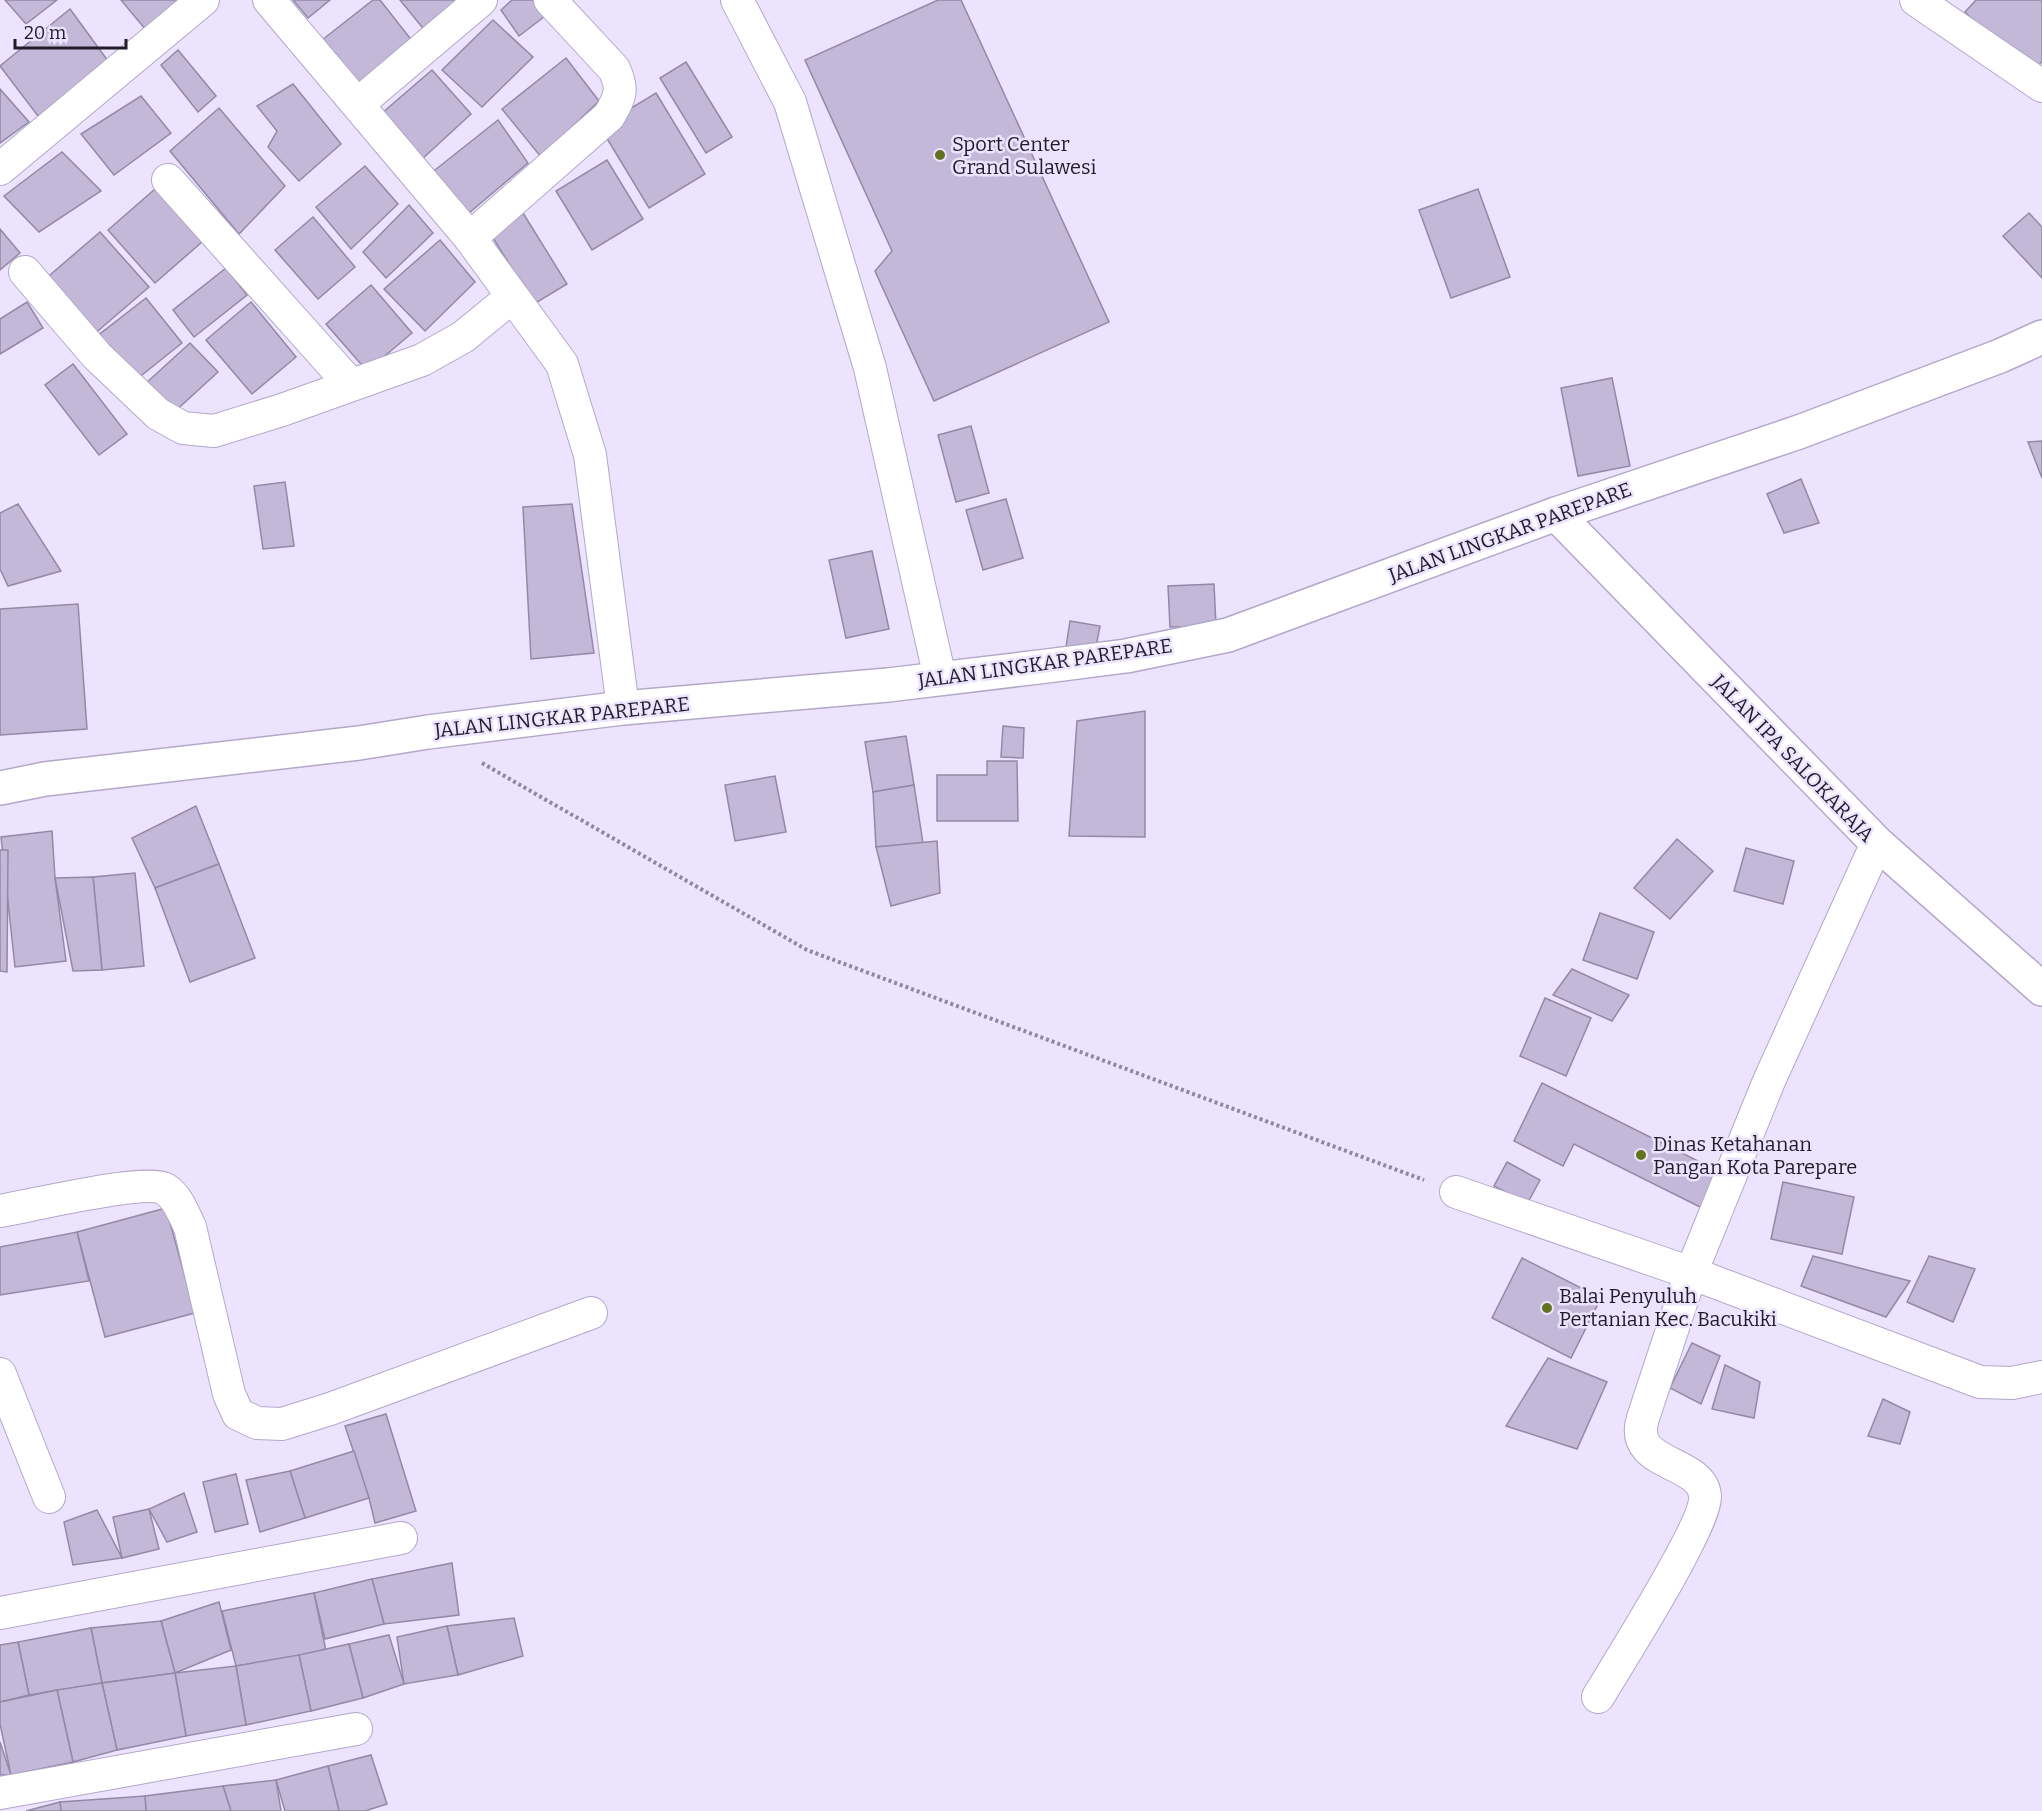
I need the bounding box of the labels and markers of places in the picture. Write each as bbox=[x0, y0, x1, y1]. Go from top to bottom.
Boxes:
place label: Sport Center Grand Sulawesi bbox=[952, 132, 1097, 179]
marker: Sport Center Grand Sulawesi bbox=[933, 148, 947, 162]
place label: Dinas Ketahanan Pangan Kota Parepare bbox=[1653, 1132, 1857, 1179]
marker: Dinas Ketahanan Pangan Kota Parepare bbox=[1634, 1148, 1648, 1162]
place label: Balai Penyuluh Pertanian Kec. Bacukiki bbox=[1559, 1284, 1777, 1331]
marker: Balai Penyuluh Pertanian Kec. Bacukiki bbox=[1540, 1301, 1554, 1315]

